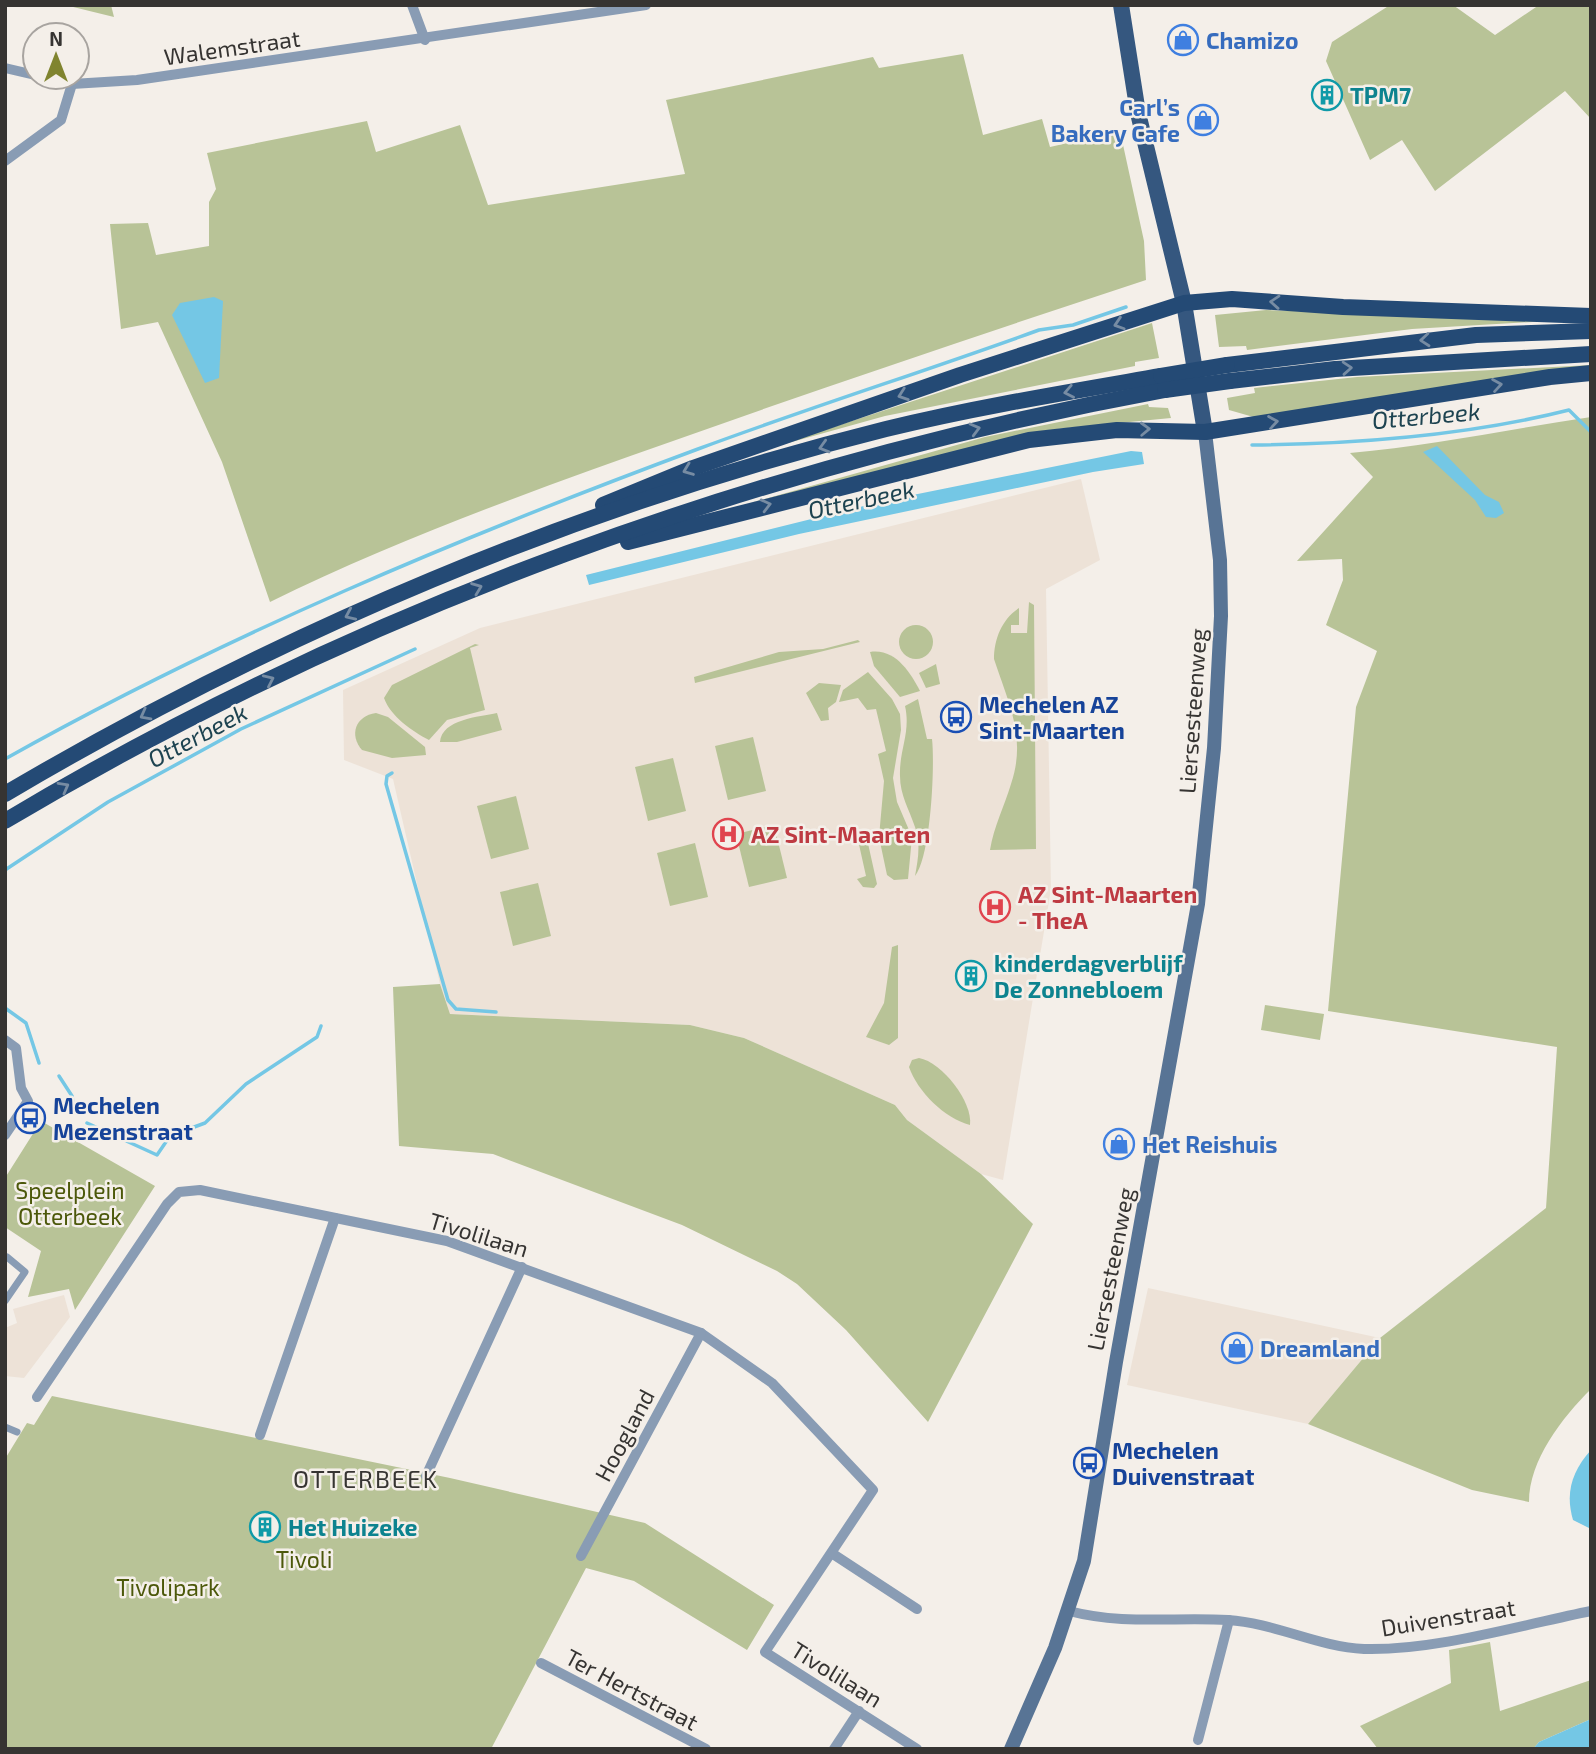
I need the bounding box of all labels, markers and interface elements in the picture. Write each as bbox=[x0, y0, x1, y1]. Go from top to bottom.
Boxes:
north arrow bbox=[21, 21, 91, 91]
shop icon: Chamizo bbox=[1166, 23, 1200, 57]
street label: Walemstraat bbox=[162, 24, 302, 70]
place label: Chamizo bbox=[1206, 26, 1299, 54]
text: N bbox=[49, 27, 63, 50]
building icon: TPM7 bbox=[1310, 78, 1344, 112]
place label: TPM7 bbox=[1350, 81, 1411, 109]
place label: Carl’s Bakery Cafe bbox=[1051, 93, 1180, 147]
shop icon: Carl’s Bakery Cafe bbox=[1186, 103, 1220, 137]
one-way arrow bbox=[1269, 295, 1280, 310]
one-way arrow bbox=[1113, 316, 1126, 330]
one-way arrow bbox=[1419, 332, 1430, 347]
one-way arrow bbox=[1341, 361, 1352, 376]
one-way arrow bbox=[1491, 378, 1503, 393]
one-way arrow bbox=[1064, 383, 1076, 398]
one-way arrow bbox=[897, 387, 909, 401]
water label: Otterbeek bbox=[1371, 396, 1481, 434]
one-way arrow bbox=[1267, 415, 1279, 430]
one-way arrow bbox=[969, 422, 981, 437]
one-way arrow bbox=[1140, 422, 1151, 437]
one-way arrow bbox=[818, 438, 830, 453]
one-way arrow bbox=[683, 462, 695, 476]
water label: Otterbeek bbox=[805, 474, 917, 524]
one-way arrow bbox=[760, 499, 772, 513]
one-way arrow bbox=[470, 582, 482, 596]
one-way arrow bbox=[344, 607, 357, 621]
street label: Liersesteenweg bbox=[1172, 627, 1212, 795]
one-way arrow bbox=[262, 674, 274, 688]
place label: Mechelen AZ Sint-Maarten bbox=[979, 690, 1125, 744]
water label: Otterbeek bbox=[142, 697, 252, 773]
bus stop icon: Mechelen AZ Sint-Maarten bbox=[939, 700, 973, 734]
one-way arrow bbox=[140, 707, 152, 720]
one-way arrow bbox=[57, 782, 69, 795]
hospital icon: AZ Sint-Maarten bbox=[711, 817, 745, 851]
place label: AZ Sint-Maarten bbox=[751, 820, 930, 848]
place label: AZ Sint-Maarten - TheA bbox=[1018, 880, 1197, 934]
hospital icon: AZ Sint-Maarten - TheA bbox=[978, 890, 1012, 924]
place label: kinderdagverblijf De Zonnebloem bbox=[994, 949, 1183, 1003]
building icon: kinderdagverblijf De Zonnebloem bbox=[954, 959, 988, 993]
place label: Mechelen Mezenstraat bbox=[53, 1091, 193, 1145]
bus stop icon: Mechelen Mezenstraat bbox=[13, 1101, 47, 1135]
shop icon: Het Reishuis bbox=[1102, 1127, 1136, 1161]
place label: Het Reishuis bbox=[1142, 1130, 1278, 1158]
park label: Speelplein Otterbeek bbox=[15, 1176, 125, 1230]
street label: Liersesteenweg bbox=[1080, 1185, 1140, 1353]
street label: Tivolilaan bbox=[426, 1206, 532, 1262]
shop icon: Dreamland bbox=[1220, 1331, 1254, 1365]
place label: Dreamland bbox=[1260, 1334, 1380, 1362]
street label: Hoogland bbox=[588, 1384, 660, 1486]
place label: Mechelen Duivenstraat bbox=[1112, 1436, 1254, 1490]
bus stop icon: Mechelen Duivenstraat bbox=[1072, 1446, 1106, 1480]
district label: OTTERBEEK bbox=[293, 1464, 439, 1493]
building icon: Het Huizeke bbox=[248, 1510, 282, 1544]
place label: Het Huizeke bbox=[288, 1513, 418, 1541]
park label: Tivoli bbox=[276, 1545, 332, 1573]
park label: Tivolipark bbox=[116, 1573, 220, 1601]
street label: Duivenstraat bbox=[1379, 1593, 1517, 1641]
street label: Tivolilaan bbox=[786, 1635, 888, 1713]
street label: Ter Hertstraat bbox=[561, 1642, 703, 1736]

